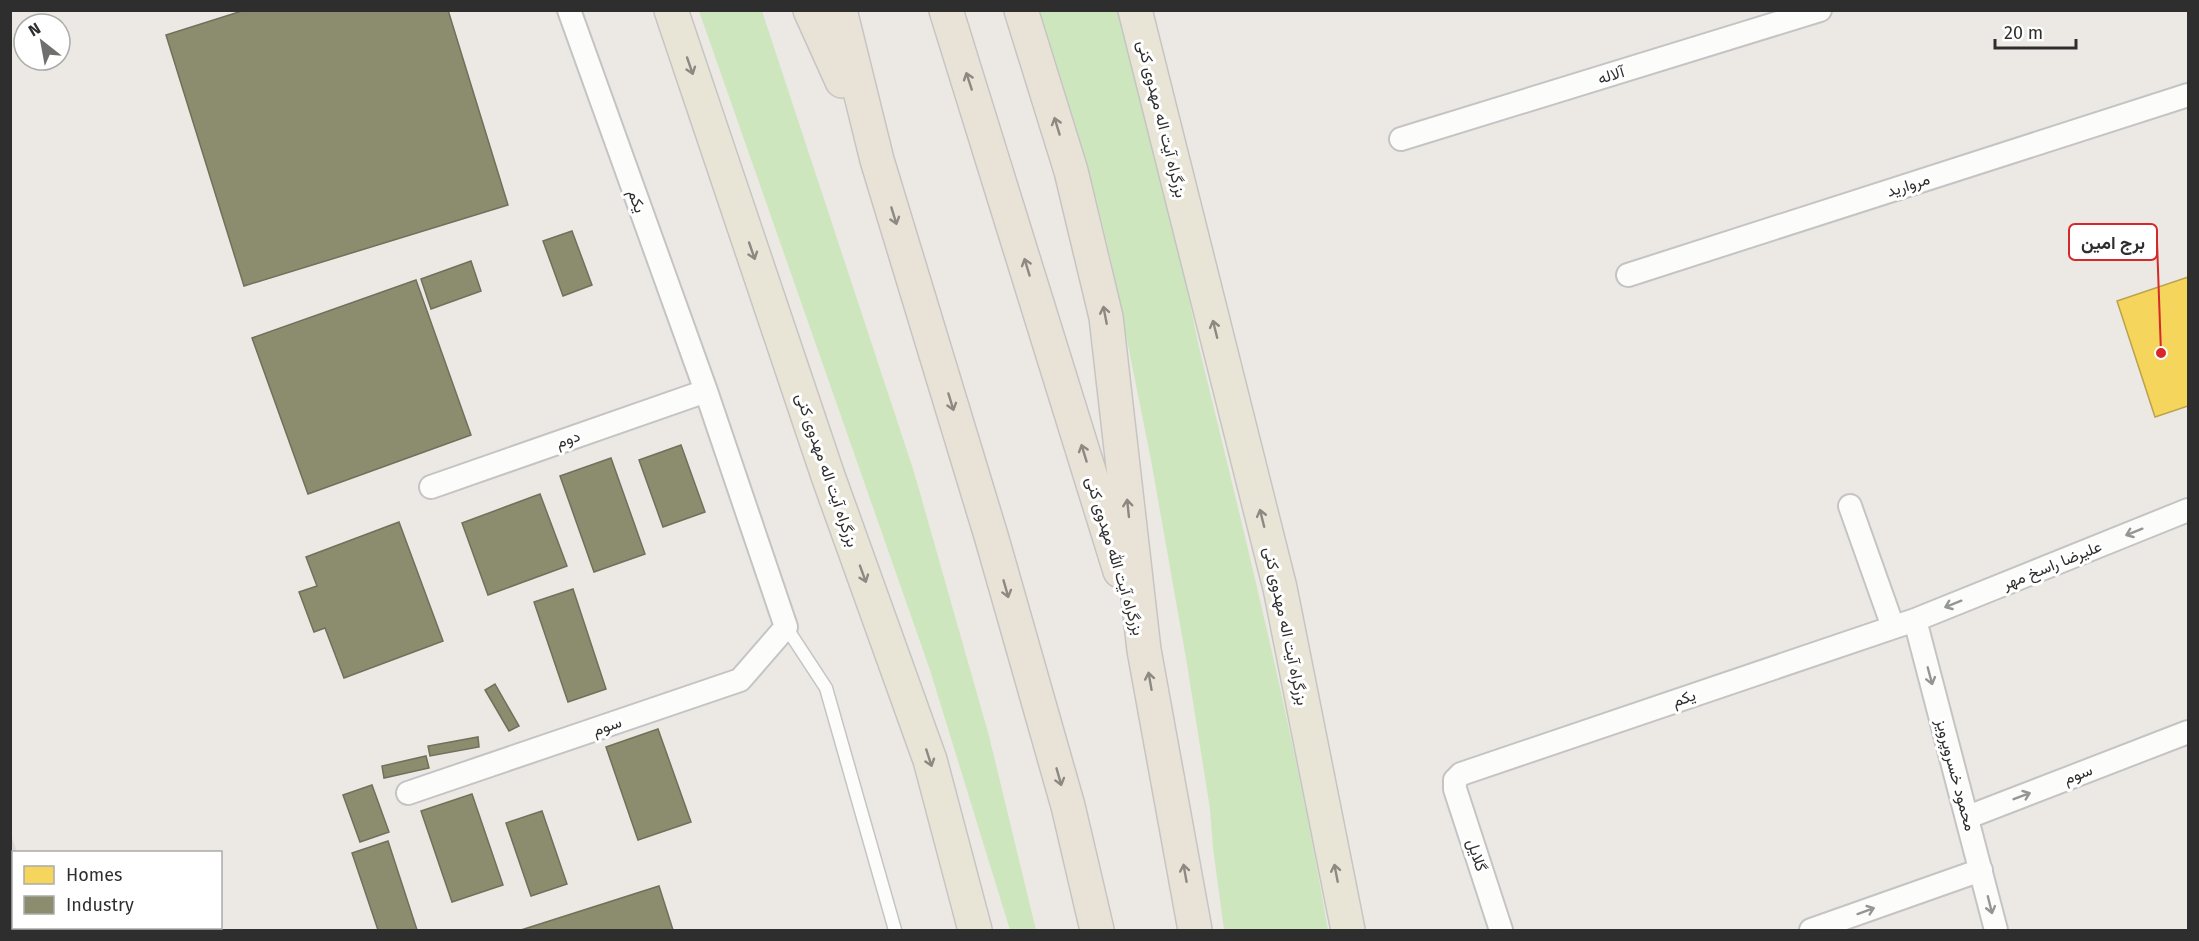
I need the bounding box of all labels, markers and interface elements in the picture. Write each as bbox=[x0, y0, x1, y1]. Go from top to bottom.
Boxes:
north arrow bbox=[12, 12, 72, 72]
scale bar bbox=[1995, 12, 2076, 50]
text: N bbox=[25, 19, 44, 40]
text: 20 m bbox=[2004, 22, 2043, 44]
street label: بزرگراه آیت اله مهدوی کنی bbox=[1132, 38, 1191, 200]
one-way arrow bbox=[685, 56, 696, 75]
street label: آلاله bbox=[1595, 62, 1628, 88]
one-way arrow bbox=[962, 72, 973, 91]
one-way arrow bbox=[1051, 117, 1062, 136]
street label: مروارید bbox=[1884, 169, 1932, 202]
street label: یکم bbox=[623, 187, 650, 216]
one-way arrow bbox=[889, 206, 900, 225]
callout: برج امین bbox=[2069, 224, 2157, 260]
text: برج امین bbox=[2081, 232, 2145, 255]
one-way arrow bbox=[747, 241, 758, 260]
one-way arrow bbox=[1021, 258, 1032, 277]
one-way arrow bbox=[1099, 306, 1110, 325]
one-way arrow bbox=[1209, 319, 1221, 338]
street label: بزرگراه آیت اله مهدوی کنی bbox=[791, 391, 862, 550]
one-way arrow bbox=[946, 392, 957, 411]
street label: دوم bbox=[553, 426, 583, 453]
one-way arrow bbox=[1078, 444, 1089, 463]
street label: بزرگراه آیت الله مهدوی کنی bbox=[1081, 474, 1148, 638]
one-way arrow bbox=[1122, 499, 1133, 519]
one-way arrow bbox=[1256, 509, 1268, 528]
one-way arrow bbox=[2125, 527, 2144, 538]
street label: علیرضا راسخ مهر bbox=[1999, 536, 2105, 596]
street label: بزرگراه آیت اله مهدوی کنی bbox=[1259, 545, 1312, 707]
one-way arrow bbox=[859, 564, 870, 583]
one-way arrow bbox=[1001, 579, 1012, 598]
one-way arrow bbox=[1944, 599, 1963, 610]
one-way arrow bbox=[1925, 666, 1936, 685]
one-way arrow bbox=[1144, 672, 1155, 691]
street label: یکم bbox=[1670, 685, 1698, 712]
street label: سوم bbox=[590, 712, 624, 741]
street label: محمود خسروپرویز bbox=[1930, 716, 1980, 834]
one-way arrow bbox=[924, 748, 935, 767]
street label: سوم bbox=[2061, 760, 2095, 789]
one-way arrow bbox=[1054, 767, 1065, 786]
one-way arrow bbox=[2013, 790, 2031, 801]
street label: گلایل bbox=[1462, 836, 1491, 874]
legend bbox=[12, 851, 222, 929]
text: Homes bbox=[66, 864, 122, 886]
one-way arrow bbox=[1179, 864, 1190, 883]
one-way arrow bbox=[1330, 864, 1341, 883]
text: Industry bbox=[66, 894, 134, 916]
one-way arrow bbox=[1984, 896, 1996, 915]
one-way arrow bbox=[1856, 904, 1875, 915]

